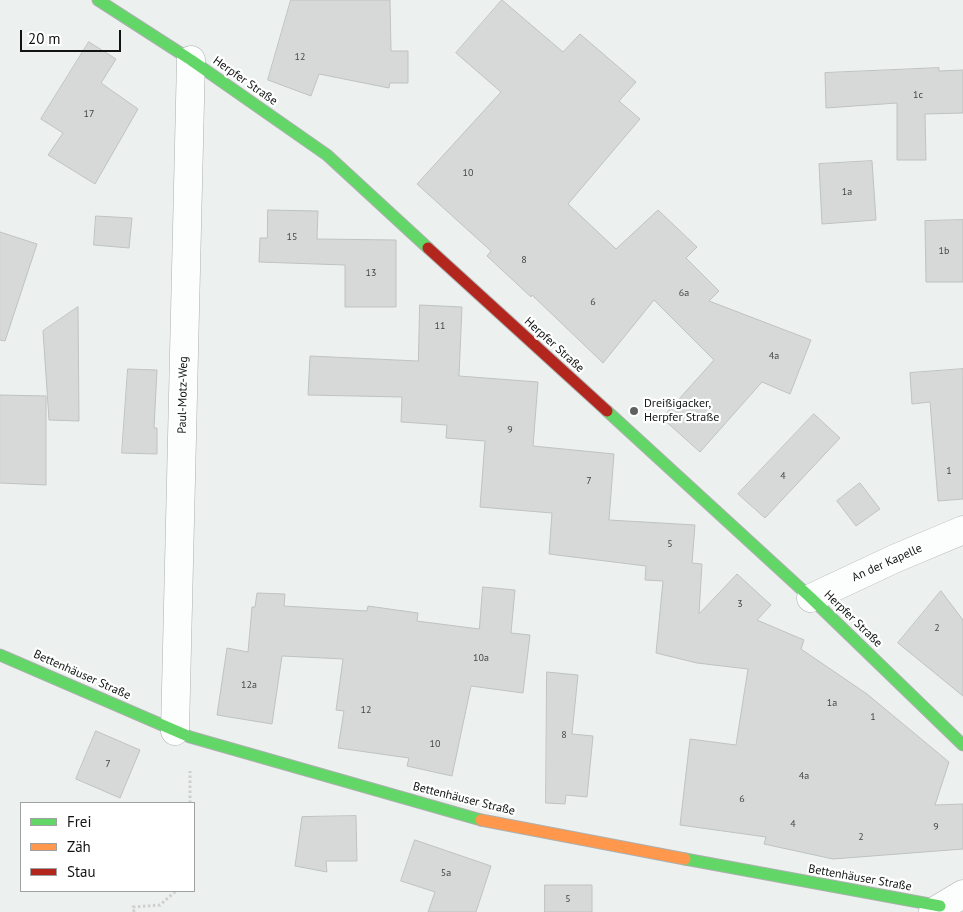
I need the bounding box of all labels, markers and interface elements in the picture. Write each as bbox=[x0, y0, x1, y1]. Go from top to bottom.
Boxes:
scale bar bbox=[22, 20, 124, 52]
text: 20 m bbox=[28, 29, 61, 48]
house number: 12 bbox=[295, 51, 305, 63]
street label: Herpfer Straße bbox=[210, 53, 280, 109]
house number: 1c bbox=[913, 89, 923, 101]
house number: 17 bbox=[84, 108, 94, 120]
house number: 10 bbox=[463, 167, 473, 179]
house number: 1a bbox=[842, 186, 852, 198]
house number: 15 bbox=[287, 231, 297, 243]
house number: 1b bbox=[939, 245, 949, 257]
house number: 8 bbox=[521, 254, 527, 266]
house number: 13 bbox=[366, 267, 376, 279]
house number: 6a bbox=[679, 287, 689, 299]
house number: 6 bbox=[590, 296, 596, 308]
street label: Herpfer Straße bbox=[521, 314, 587, 376]
house number: 11 bbox=[435, 320, 445, 332]
house number: 4a bbox=[769, 350, 779, 362]
street label: Paul-Motz-Weg bbox=[175, 356, 191, 434]
place label: Dreißigacker, Herpfer Straße bbox=[644, 397, 719, 425]
marker: Dreißigacker, Herpfer Straße bbox=[628, 405, 640, 417]
house number: 9 bbox=[507, 424, 513, 436]
house number: 1 bbox=[946, 465, 952, 477]
house number: 4 bbox=[780, 470, 786, 482]
house number: 7 bbox=[586, 475, 592, 487]
house number: 5 bbox=[667, 538, 673, 550]
street label: An der Kapelle bbox=[850, 541, 924, 585]
street label: Herpfer Straße bbox=[821, 588, 885, 650]
house number: 3 bbox=[737, 598, 743, 610]
house number: 2 bbox=[934, 622, 940, 634]
street label: Bettenhäuser Straße bbox=[31, 647, 133, 703]
house number: 10a bbox=[473, 652, 489, 664]
house number: 12a bbox=[241, 679, 257, 691]
house number: 1a bbox=[827, 697, 837, 709]
house number: 12 bbox=[361, 704, 371, 716]
house number: 1 bbox=[870, 711, 876, 723]
house number: 8 bbox=[561, 729, 567, 741]
house number: 10 bbox=[430, 738, 440, 750]
house number: 7 bbox=[105, 758, 111, 770]
house number: 4a bbox=[799, 770, 809, 782]
street label: Bettenhäuser Straße bbox=[411, 779, 517, 819]
house number: 6 bbox=[739, 793, 745, 805]
legend bbox=[20, 802, 195, 892]
text: Frei bbox=[67, 812, 92, 831]
house number: 4 bbox=[790, 818, 796, 830]
house number: 9 bbox=[933, 821, 939, 833]
house number: 2 bbox=[858, 831, 864, 843]
text: Zäh bbox=[67, 837, 91, 856]
text: Stau bbox=[67, 862, 96, 881]
street label: Bettenhäuser Straße bbox=[807, 862, 913, 894]
house number: 5a bbox=[441, 867, 451, 879]
house number: 5 bbox=[565, 893, 571, 905]

